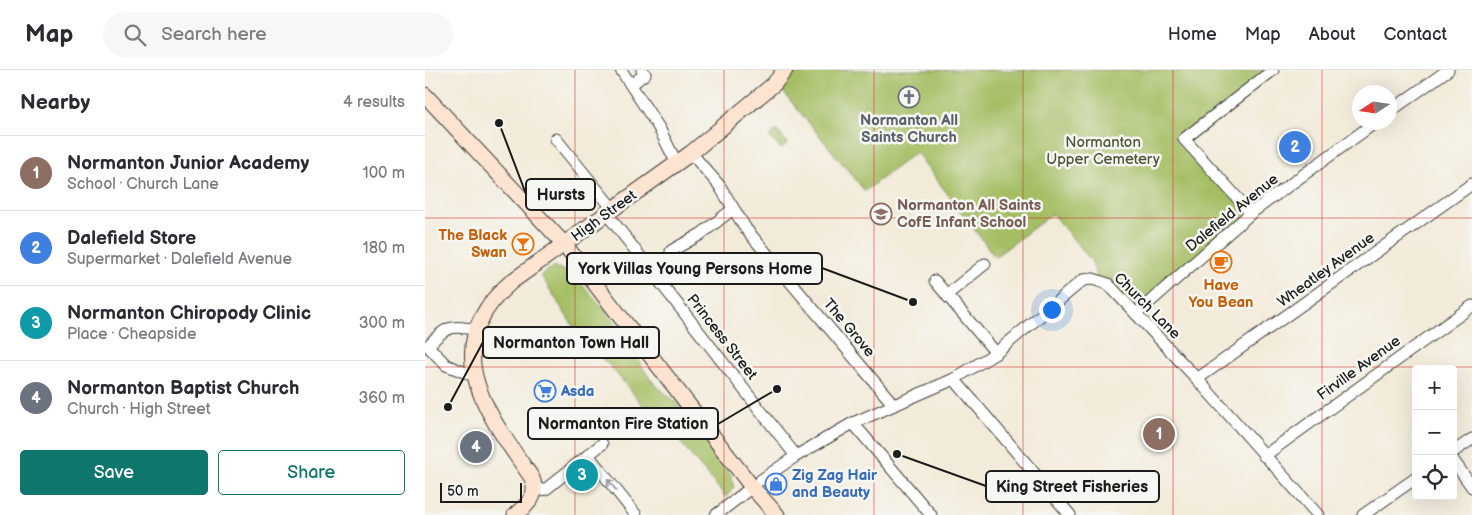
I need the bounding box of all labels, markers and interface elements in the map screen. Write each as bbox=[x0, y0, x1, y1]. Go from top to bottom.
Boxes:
search box bbox=[103, 12, 453, 57]
text: Map bbox=[25, 20, 73, 49]
icon: search bbox=[121, 21, 149, 49]
text: Search here bbox=[161, 23, 267, 46]
text: Home bbox=[1168, 24, 1217, 45]
text: Map bbox=[1245, 24, 1281, 45]
text: About bbox=[1309, 24, 1356, 45]
text: Contact bbox=[1384, 24, 1447, 45]
church icon: Normanton All Saints Church bbox=[897, 85, 921, 109]
north arrow bbox=[1352, 85, 1397, 130]
text: Nearby bbox=[20, 90, 90, 115]
text: 4 results bbox=[343, 93, 405, 112]
place label: Normanton All Saints Church bbox=[860, 111, 958, 147]
pin: 2 bbox=[1279, 128, 1311, 166]
park label: Normanton Upper Cemetery bbox=[1046, 133, 1160, 169]
text: Normanton Junior Academy bbox=[67, 152, 309, 175]
text: 1 bbox=[33, 164, 39, 183]
text: 100 m bbox=[362, 164, 405, 183]
street label: Dalefield Avenue bbox=[1182, 170, 1282, 256]
text: School · Church Lane bbox=[67, 175, 219, 194]
callout: Hursts bbox=[526, 179, 595, 210]
text: Hursts bbox=[537, 186, 585, 205]
street label: High Street bbox=[568, 186, 641, 246]
place label: Normanton All Saints CofE Infant School bbox=[897, 196, 1041, 232]
school or university icon: Normanton All Saints CofE Infant School bbox=[869, 202, 893, 226]
place label: The Black Swan bbox=[439, 226, 507, 262]
text: Dalefield Store bbox=[67, 227, 196, 250]
street label: Wheatley Avenue bbox=[1274, 228, 1378, 312]
bar icon: The Black Swan bbox=[511, 232, 535, 256]
text: 2 bbox=[31, 239, 41, 258]
text: 180 m bbox=[363, 239, 405, 258]
text: Supermarket · Dalefield Avenue bbox=[67, 250, 292, 269]
cafe icon: Have You Bean bbox=[1209, 250, 1233, 274]
callout: York Villas Young Persons Home bbox=[567, 253, 822, 284]
text: York Villas Young Persons Home bbox=[578, 260, 812, 279]
street label: Church Lane bbox=[1110, 269, 1184, 343]
place label: Have You Bean bbox=[1189, 276, 1253, 312]
street label: Princess Street bbox=[683, 290, 762, 384]
street label: The Grove bbox=[819, 295, 879, 361]
your location bbox=[1039, 297, 1065, 323]
text: Normanton Chiropody Clinic bbox=[67, 302, 311, 325]
text: 3 bbox=[31, 314, 41, 333]
text: 300 m bbox=[359, 314, 405, 333]
text: Place · Cheapside bbox=[67, 325, 196, 344]
callout: Normanton Town Hall bbox=[483, 327, 659, 358]
street label: Firville Avenue bbox=[1314, 331, 1404, 405]
text: Normanton Town Hall bbox=[493, 334, 649, 353]
map controls bbox=[1412, 365, 1457, 500]
button: + bbox=[1412, 365, 1457, 410]
text: Normanton Baptist Church bbox=[67, 377, 299, 400]
supermarket icon: Asda bbox=[533, 379, 557, 403]
place label: Asda bbox=[560, 382, 594, 401]
text: 4 bbox=[31, 389, 41, 408]
text: 360 m bbox=[358, 389, 405, 408]
text: Church · High Street bbox=[67, 400, 211, 419]
callout: Normanton Fire Station bbox=[528, 408, 718, 439]
button: − bbox=[1412, 410, 1457, 455]
text: Normanton Fire Station bbox=[538, 415, 708, 434]
pin: 1 bbox=[1143, 415, 1175, 453]
pin: 4 bbox=[460, 428, 492, 466]
button: Save bbox=[20, 450, 208, 495]
button: Share bbox=[218, 450, 405, 495]
button: locate bbox=[1412, 455, 1457, 500]
pin: 3 bbox=[566, 456, 598, 494]
place label: Zig Zag Hair and Beauty bbox=[792, 466, 878, 502]
callout: King Street Fisheries bbox=[986, 471, 1159, 502]
shop icon: Zig Zag Hair and Beauty bbox=[764, 472, 788, 496]
text: King Street Fisheries bbox=[996, 478, 1148, 497]
one-way arrow bbox=[606, 479, 617, 492]
scale bar bbox=[440, 480, 523, 503]
text: 50 m bbox=[447, 483, 479, 500]

